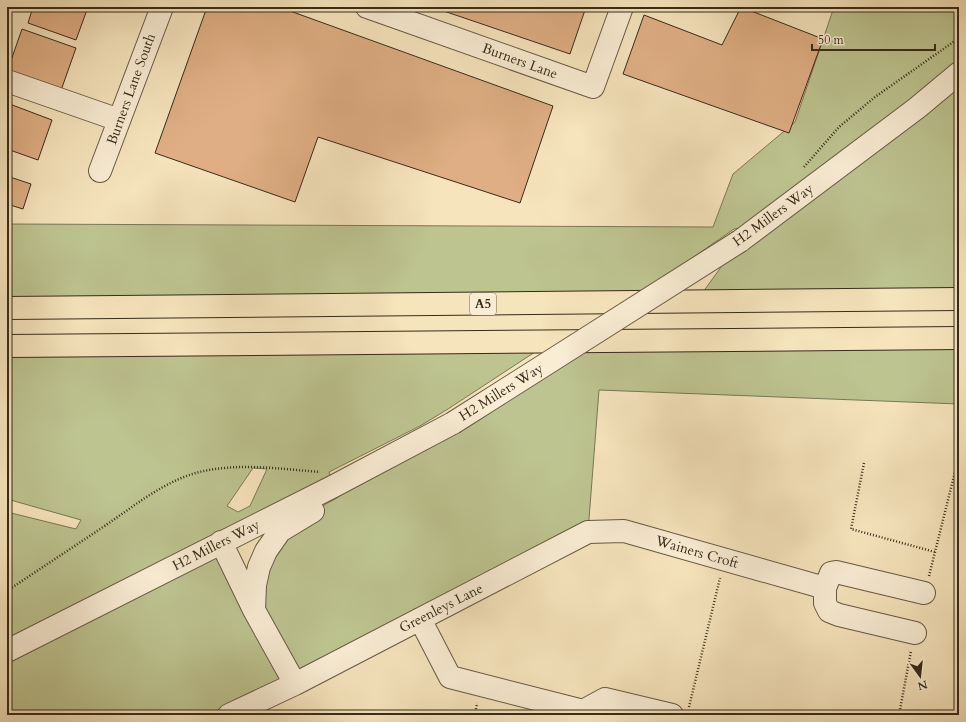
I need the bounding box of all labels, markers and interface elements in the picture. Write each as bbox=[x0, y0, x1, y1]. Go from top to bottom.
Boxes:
scale bar bbox=[812, 26, 935, 52]
street label: Burners Lane South bbox=[102, 30, 160, 147]
text: 50 m bbox=[818, 32, 845, 48]
street label: Burners Lane bbox=[480, 39, 560, 83]
street label: H2 Millers Way bbox=[729, 179, 818, 251]
road number: A5 bbox=[470, 293, 496, 315]
street label: H2 Millers Way bbox=[455, 358, 547, 425]
street label: H2 Millers Way bbox=[169, 515, 263, 575]
street label: Wainers Croft bbox=[652, 531, 741, 573]
street label: Greenleys Lane bbox=[396, 579, 486, 637]
north arrow bbox=[900, 656, 940, 696]
text: N bbox=[915, 677, 929, 694]

